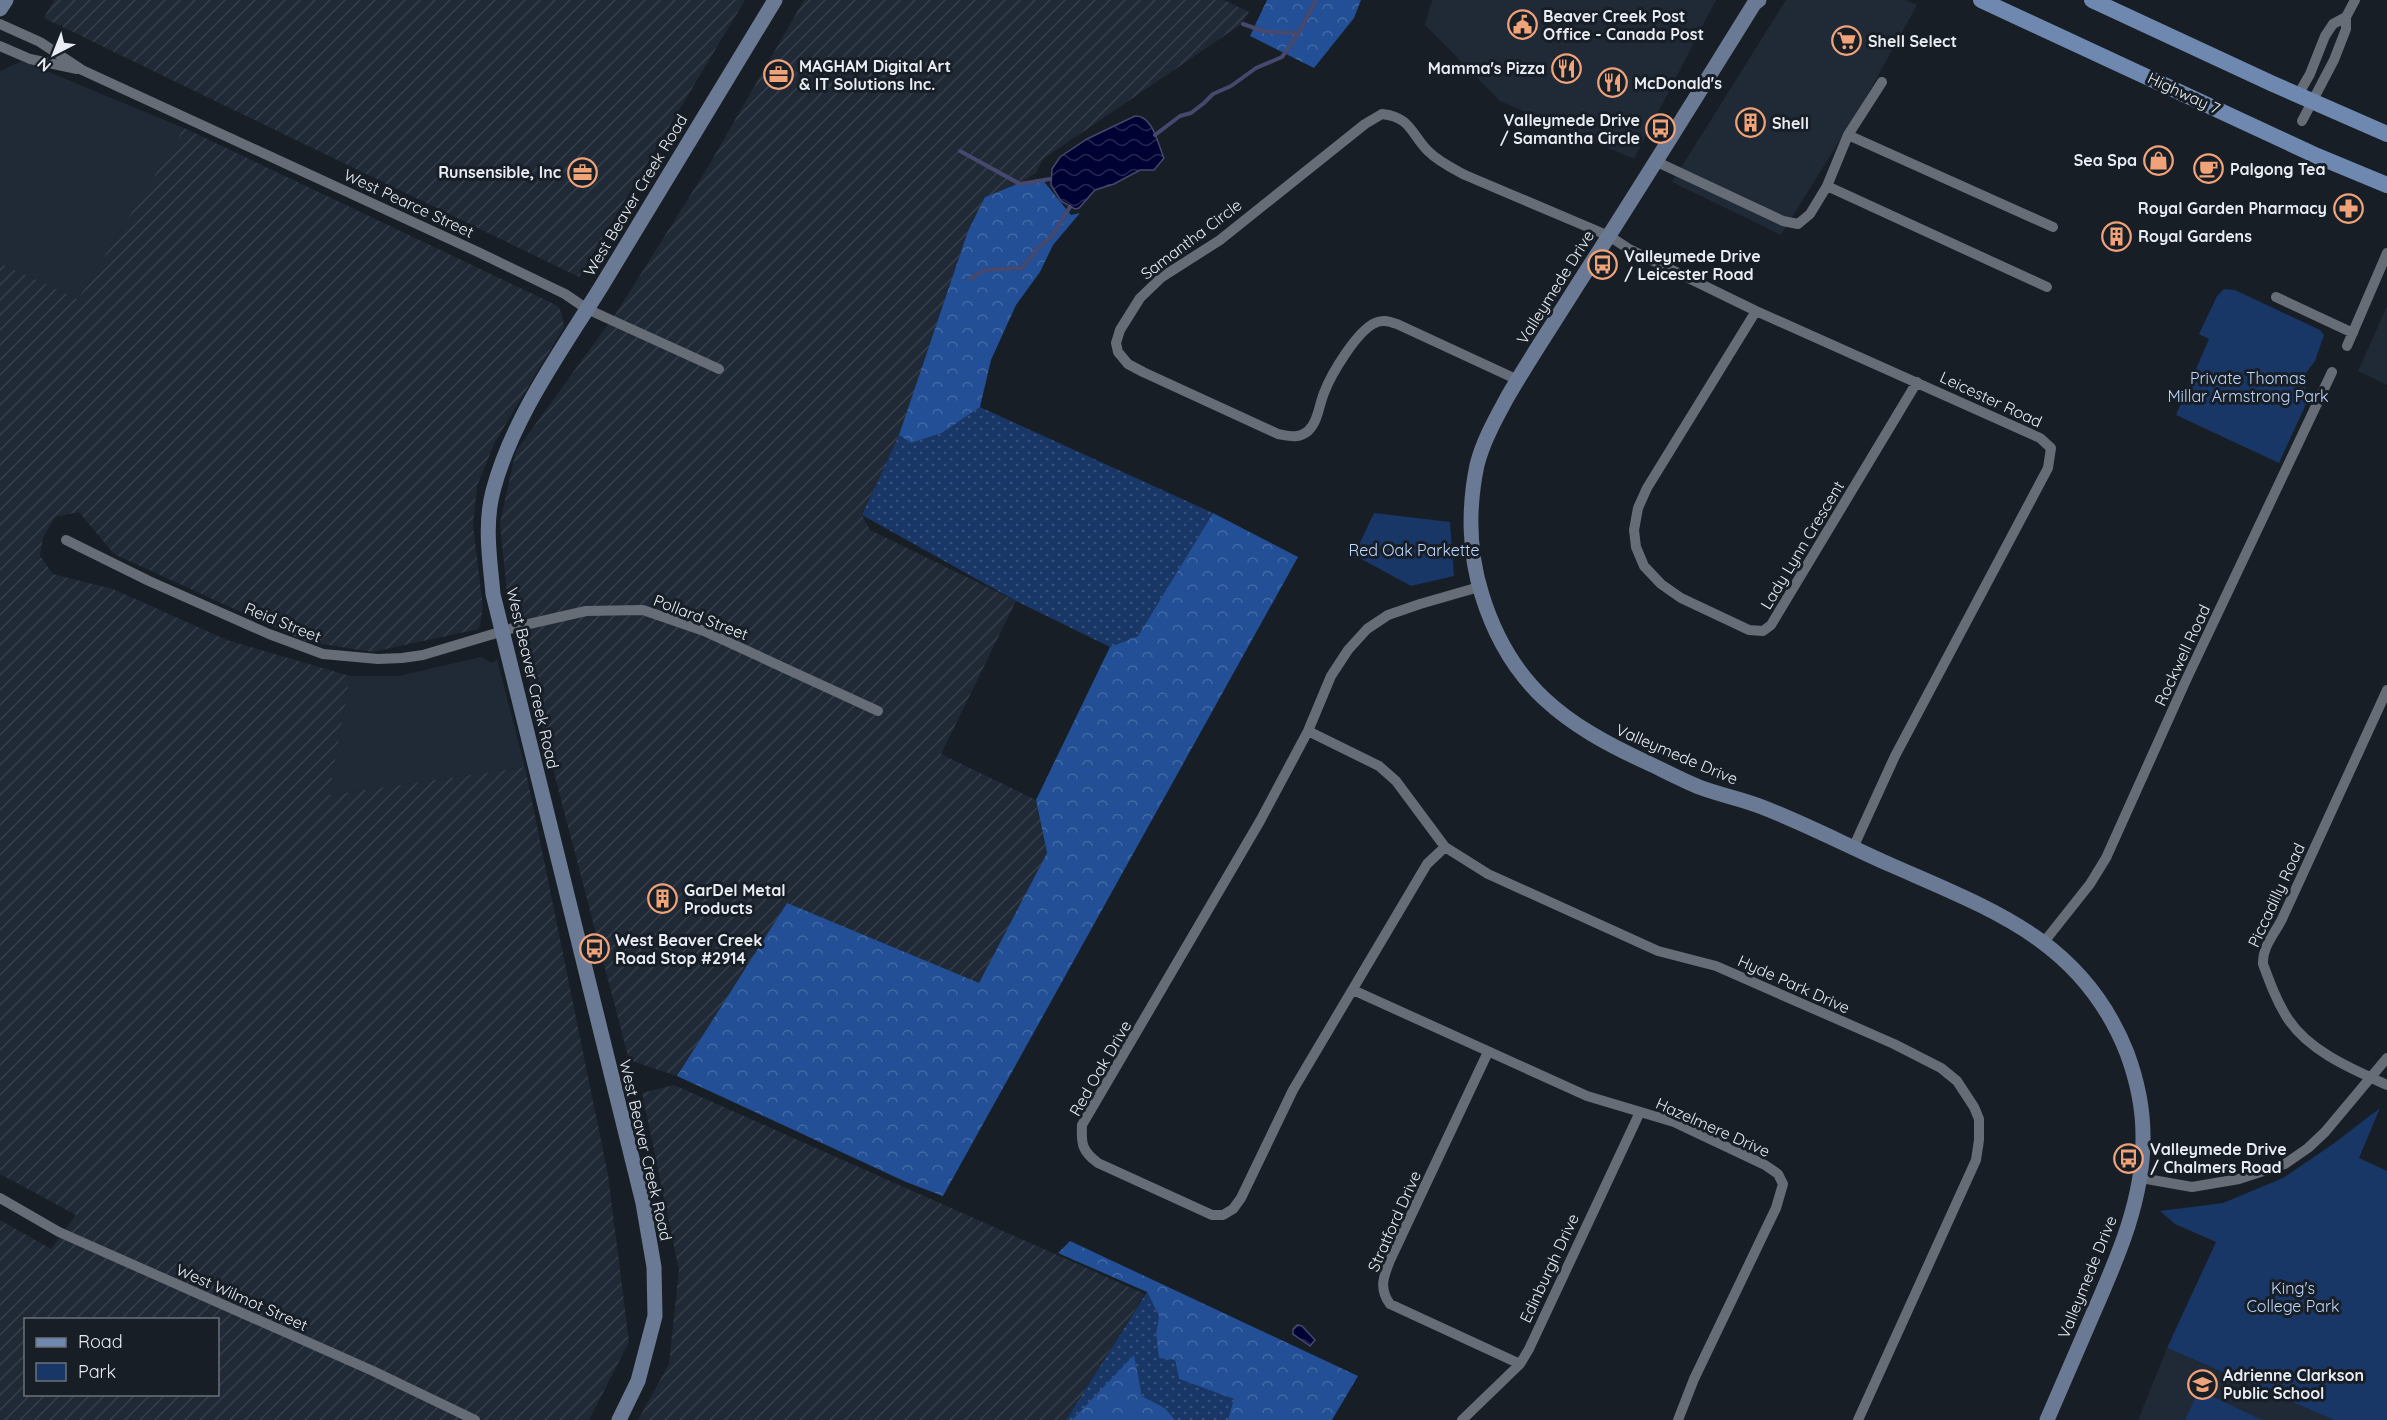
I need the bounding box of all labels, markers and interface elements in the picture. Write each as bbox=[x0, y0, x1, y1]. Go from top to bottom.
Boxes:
place label: Beaver Creek Post Office - Canada Post bbox=[1543, 6, 1704, 44]
public building icon: Beaver Creek Post Office - Canada Post bbox=[1506, 9, 1538, 41]
north arrow bbox=[24, 24, 84, 84]
supermarket icon: Shell Select bbox=[1831, 25, 1863, 57]
place label: Shell Select bbox=[1868, 31, 1957, 51]
restaurant icon: Mamma's Pizza bbox=[1550, 52, 1582, 84]
text: N bbox=[33, 54, 55, 77]
place label: MAGHAM Digital Art & IT Solutions Inc. bbox=[799, 56, 951, 94]
place label: Mamma's Pizza bbox=[1428, 58, 1545, 78]
office icon: MAGHAM Digital Art & IT Solutions Inc. bbox=[762, 59, 794, 91]
restaurant icon: McDonald's bbox=[1597, 67, 1629, 99]
street label: Highway 7 bbox=[2145, 68, 2223, 118]
place label: McDonald's bbox=[1634, 73, 1722, 93]
building icon: Shell bbox=[1735, 107, 1767, 139]
street label: West Beaver Creek Road bbox=[579, 110, 691, 280]
place label: Valleymede Drive / Samantha Circle bbox=[1500, 110, 1640, 148]
bus stop icon: Valleymede Drive / Samantha Circle bbox=[1645, 113, 1677, 145]
place label: Shell bbox=[1772, 113, 1809, 133]
shop icon: Sea Spa bbox=[2142, 144, 2174, 176]
place label: Sea Spa bbox=[2074, 150, 2137, 170]
cafe icon: Palgong Tea bbox=[2193, 153, 2225, 185]
office icon: Runsensible, Inc bbox=[566, 156, 598, 188]
place label: Palgong Tea bbox=[2230, 159, 2326, 179]
place label: Runsensible, Inc bbox=[438, 162, 561, 182]
street label: West Pearce Street bbox=[341, 164, 477, 242]
pharmacy icon: Royal Garden Pharmacy bbox=[2332, 192, 2364, 224]
street label: Samantha Circle bbox=[1137, 195, 1245, 283]
place label: Royal Garden Pharmacy bbox=[2138, 198, 2327, 218]
building icon: Royal Gardens bbox=[2101, 220, 2133, 252]
street label: Valleymede Drive bbox=[1512, 226, 1598, 348]
place label: Royal Gardens bbox=[2138, 226, 2252, 246]
place label: Valleymede Drive / Leicester Road bbox=[1624, 246, 1761, 284]
bus stop icon: Valleymede Drive / Leicester Road bbox=[1587, 249, 1619, 281]
street label: Leicester Road bbox=[1937, 367, 2045, 431]
park label: Private Thomas Millar Armstrong Park bbox=[2167, 368, 2329, 406]
street label: Lady Lynn Crescent bbox=[1756, 477, 1848, 613]
park label: Red Oak Parkette bbox=[1349, 540, 1480, 560]
street label: West Beaver Creek Road bbox=[502, 585, 564, 771]
street label: Pollard Street bbox=[651, 590, 751, 644]
street label: Reid Street bbox=[242, 598, 324, 646]
street label: Rockwell Road bbox=[2150, 601, 2214, 709]
street label: Valleymede Drive bbox=[1613, 719, 1741, 789]
street label: Piccadilly Road bbox=[2243, 840, 2309, 950]
place label: GarDel Metal Products bbox=[684, 880, 786, 918]
building icon: GarDel Metal Products bbox=[647, 883, 679, 915]
place label: West Beaver Creek Road Stop #2914 bbox=[615, 930, 762, 968]
bus stop icon: West Beaver Creek Road Stop #2914 bbox=[578, 933, 610, 965]
street label: Hyde Park Drive bbox=[1735, 950, 1853, 1018]
street label: Red Oak Drive bbox=[1065, 1017, 1135, 1119]
street label: West Beaver Creek Road bbox=[615, 1057, 677, 1243]
street label: Hazelmere Drive bbox=[1653, 1093, 1773, 1161]
place label: Valleymede Drive / Chalmers Road bbox=[2150, 1139, 2287, 1177]
bus stop icon: Valleymede Drive / Chalmers Road bbox=[2113, 1142, 2145, 1174]
street label: Stratford Drive bbox=[1363, 1167, 1425, 1275]
street label: Edinburgh Drive bbox=[1515, 1210, 1583, 1326]
street label: Valleymede Drive bbox=[2053, 1213, 2121, 1341]
street label: West Wilmot Street bbox=[173, 1259, 311, 1335]
park label: King's College Park bbox=[2246, 1278, 2340, 1316]
legend bbox=[24, 1318, 219, 1396]
text: Road bbox=[78, 1330, 123, 1353]
text: Park bbox=[78, 1360, 116, 1383]
place label: Adrienne Clarkson Public School bbox=[2223, 1365, 2364, 1403]
school or university icon: Adrienne Clarkson Public School bbox=[2186, 1368, 2218, 1400]

